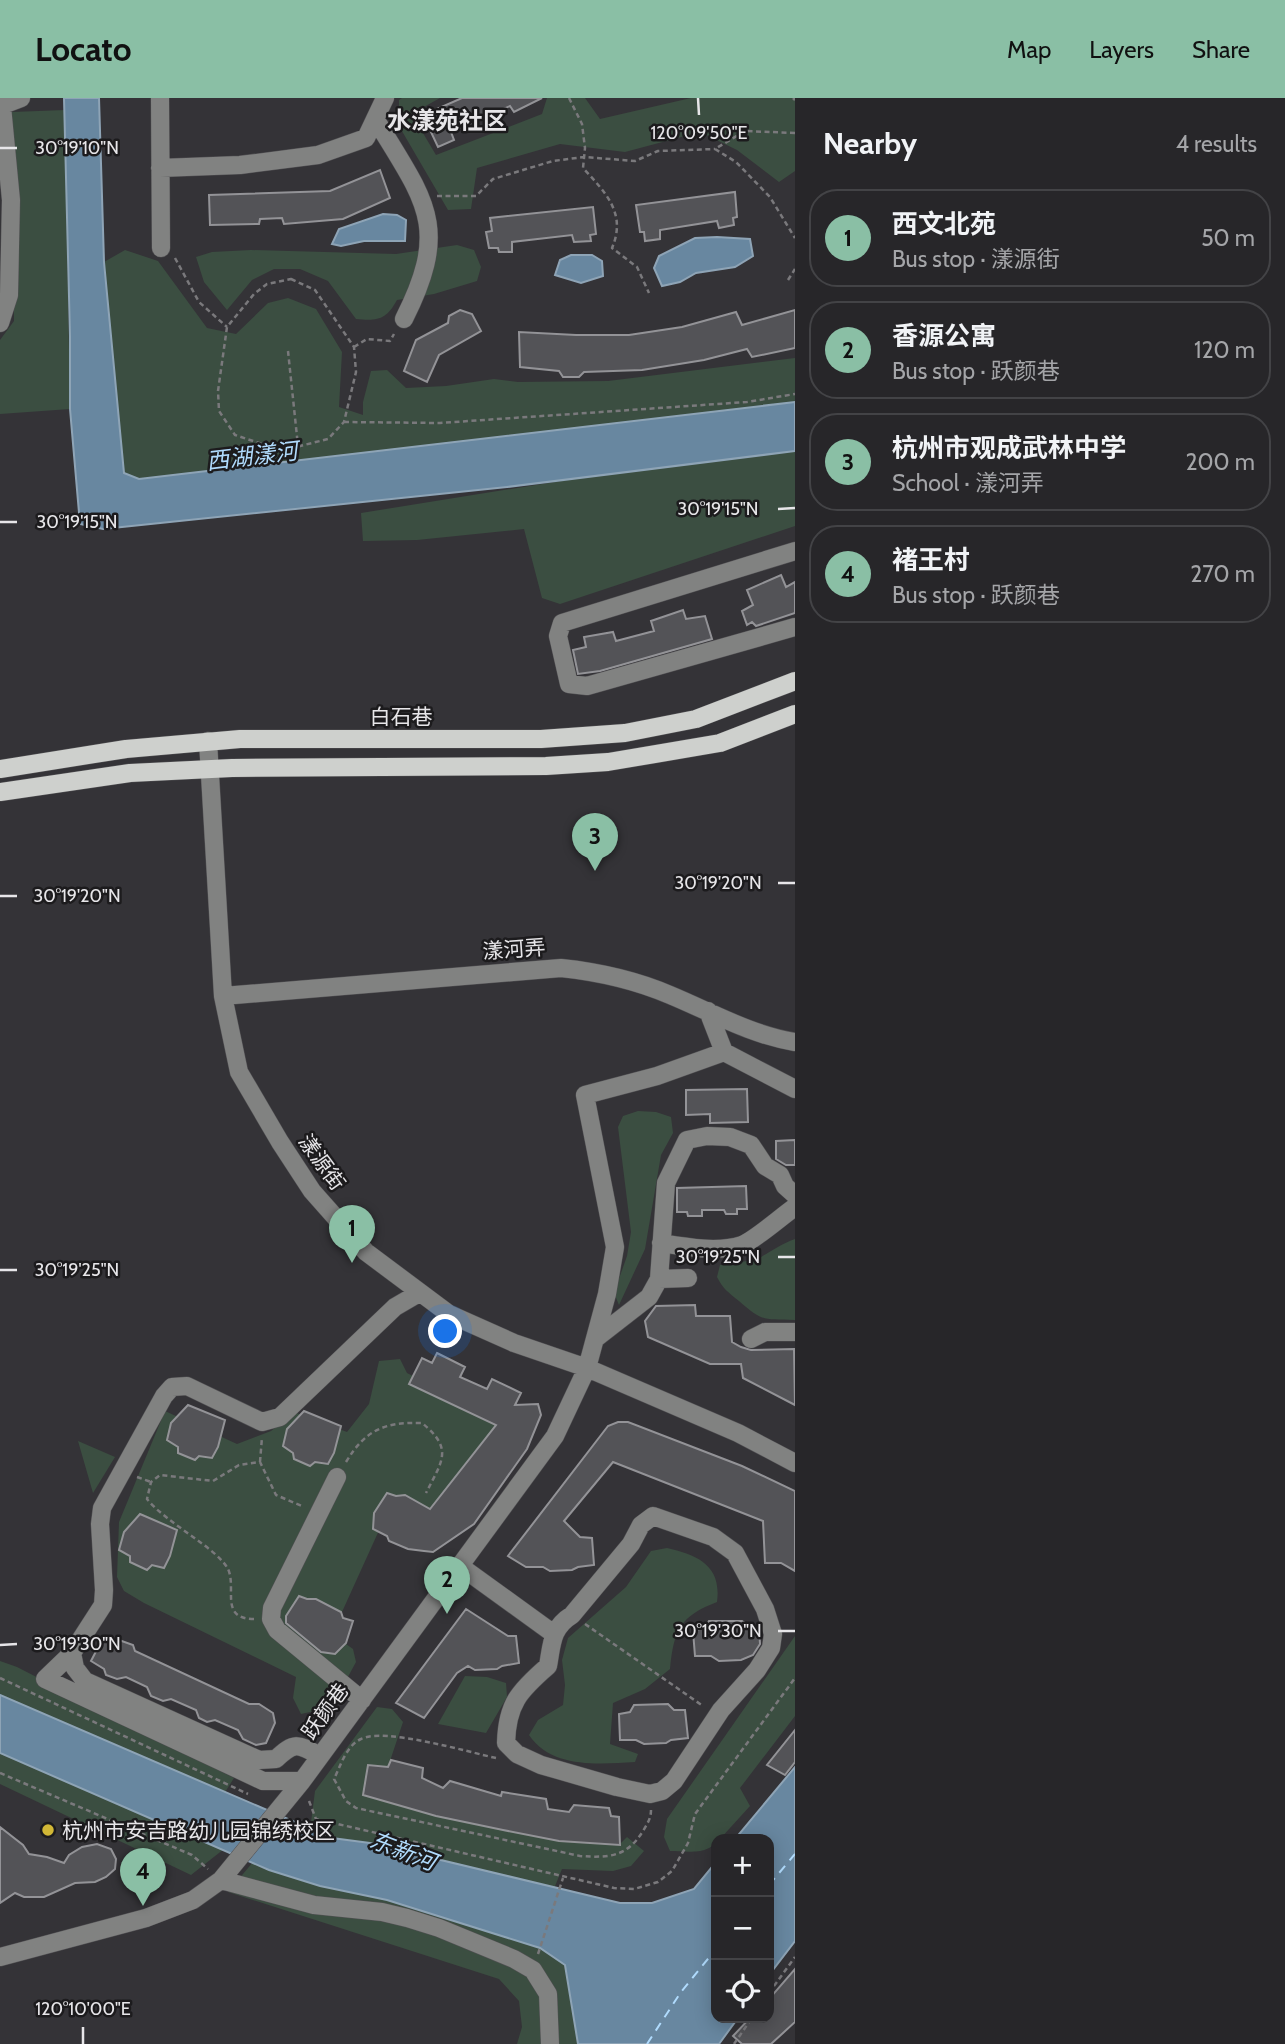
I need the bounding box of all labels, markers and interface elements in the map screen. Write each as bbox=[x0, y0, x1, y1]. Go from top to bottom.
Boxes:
text: Locato bbox=[35, 29, 131, 69]
text: Map bbox=[1007, 35, 1051, 64]
text: Layers bbox=[1089, 35, 1154, 64]
text: Share bbox=[1192, 35, 1250, 64]
district label: 水漾苑社区 bbox=[387, 106, 507, 135]
text: 120°09'50"E bbox=[650, 122, 748, 144]
text: Nearby bbox=[823, 125, 917, 162]
text: 4 results bbox=[1176, 130, 1257, 158]
text: 30°19'10"N bbox=[35, 137, 119, 159]
text: 西文北苑 bbox=[892, 208, 996, 240]
text: 1 bbox=[844, 224, 852, 252]
text: 50 m bbox=[1201, 224, 1255, 252]
text: Bus stop · 漾源街 bbox=[892, 245, 1060, 273]
text: 香源公寓 bbox=[892, 320, 996, 352]
text: 2 bbox=[842, 336, 854, 364]
text: 120 m bbox=[1194, 336, 1255, 364]
text: Bus stop · 跃颜巷 bbox=[892, 357, 1060, 385]
text: 杭州市观成武林中学 bbox=[892, 432, 1126, 464]
water label: 西湖漾河 bbox=[205, 436, 303, 476]
text: 3 bbox=[842, 448, 854, 476]
text: 200 m bbox=[1185, 448, 1255, 476]
text: School · 漾河弄 bbox=[892, 469, 1044, 497]
text: 30°19'15"N bbox=[678, 498, 758, 520]
text: 30°19'15"N bbox=[37, 511, 117, 533]
text: 褚王村 bbox=[892, 544, 970, 576]
text: 4 bbox=[841, 560, 855, 588]
text: 270 m bbox=[1190, 560, 1255, 588]
text: Bus stop · 跃颜巷 bbox=[892, 581, 1060, 609]
street label: 白石巷 bbox=[370, 704, 433, 729]
pin: 3 bbox=[572, 813, 618, 871]
text: 30°19'20"N bbox=[674, 872, 762, 894]
text: 30°19'20"N bbox=[33, 885, 121, 907]
street label: 漾河弄 bbox=[482, 934, 546, 964]
street label: 漾源街 bbox=[293, 1129, 351, 1195]
pin: 1 bbox=[329, 1205, 375, 1263]
text: 30°19'25"N bbox=[676, 1246, 760, 1268]
text: 30°19'25"N bbox=[35, 1259, 119, 1281]
your location bbox=[428, 1314, 462, 1348]
pin: 2 bbox=[424, 1556, 470, 1614]
text: 30°19'30"N bbox=[674, 1620, 762, 1642]
text: 30°19'30"N bbox=[33, 1633, 121, 1655]
street label: 跃颜巷 bbox=[296, 1678, 354, 1744]
place label: 杭州市安吉路幼儿园锦绣校区 bbox=[62, 1818, 335, 1843]
marker: 杭州市安吉路幼儿园锦绣校区 bbox=[40, 1822, 56, 1838]
water label: 东新河 bbox=[366, 1826, 444, 1878]
map controls bbox=[711, 1834, 774, 2023]
button: + bbox=[711, 1834, 774, 1897]
pin: 4 bbox=[120, 1848, 166, 1906]
button: − bbox=[711, 1897, 774, 1960]
button: locate bbox=[711, 1960, 774, 2023]
text: 120°10'00"E bbox=[35, 1998, 131, 2020]

